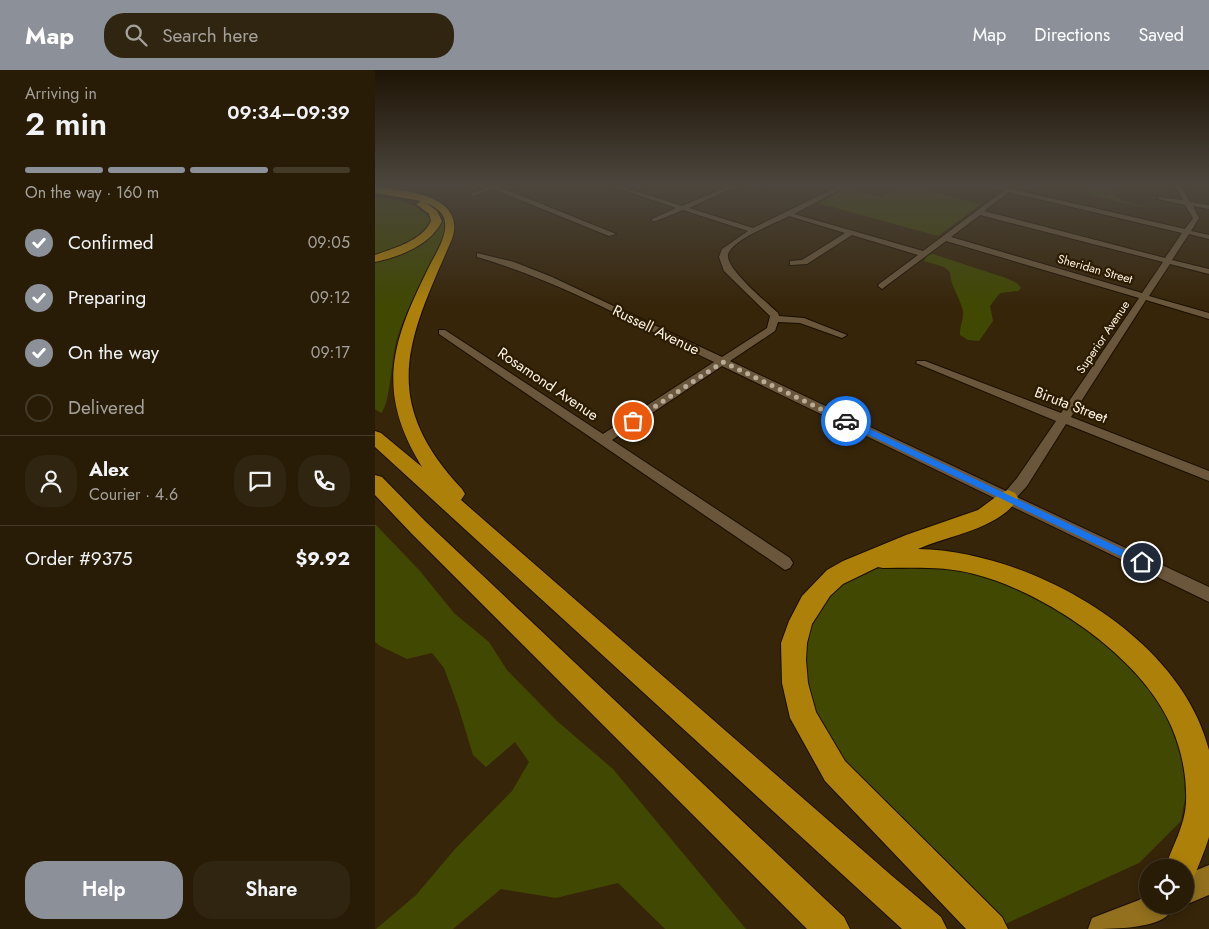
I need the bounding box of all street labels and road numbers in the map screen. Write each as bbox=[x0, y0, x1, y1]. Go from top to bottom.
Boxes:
street label: Sheridan Street bbox=[1055, 250, 1135, 288]
street label: Superior Avenue bbox=[1072, 297, 1134, 377]
street label: Russell Avenue bbox=[609, 299, 703, 361]
street label: Rosamond Avenue bbox=[493, 342, 603, 426]
street label: Biruta Street bbox=[1031, 381, 1111, 429]

